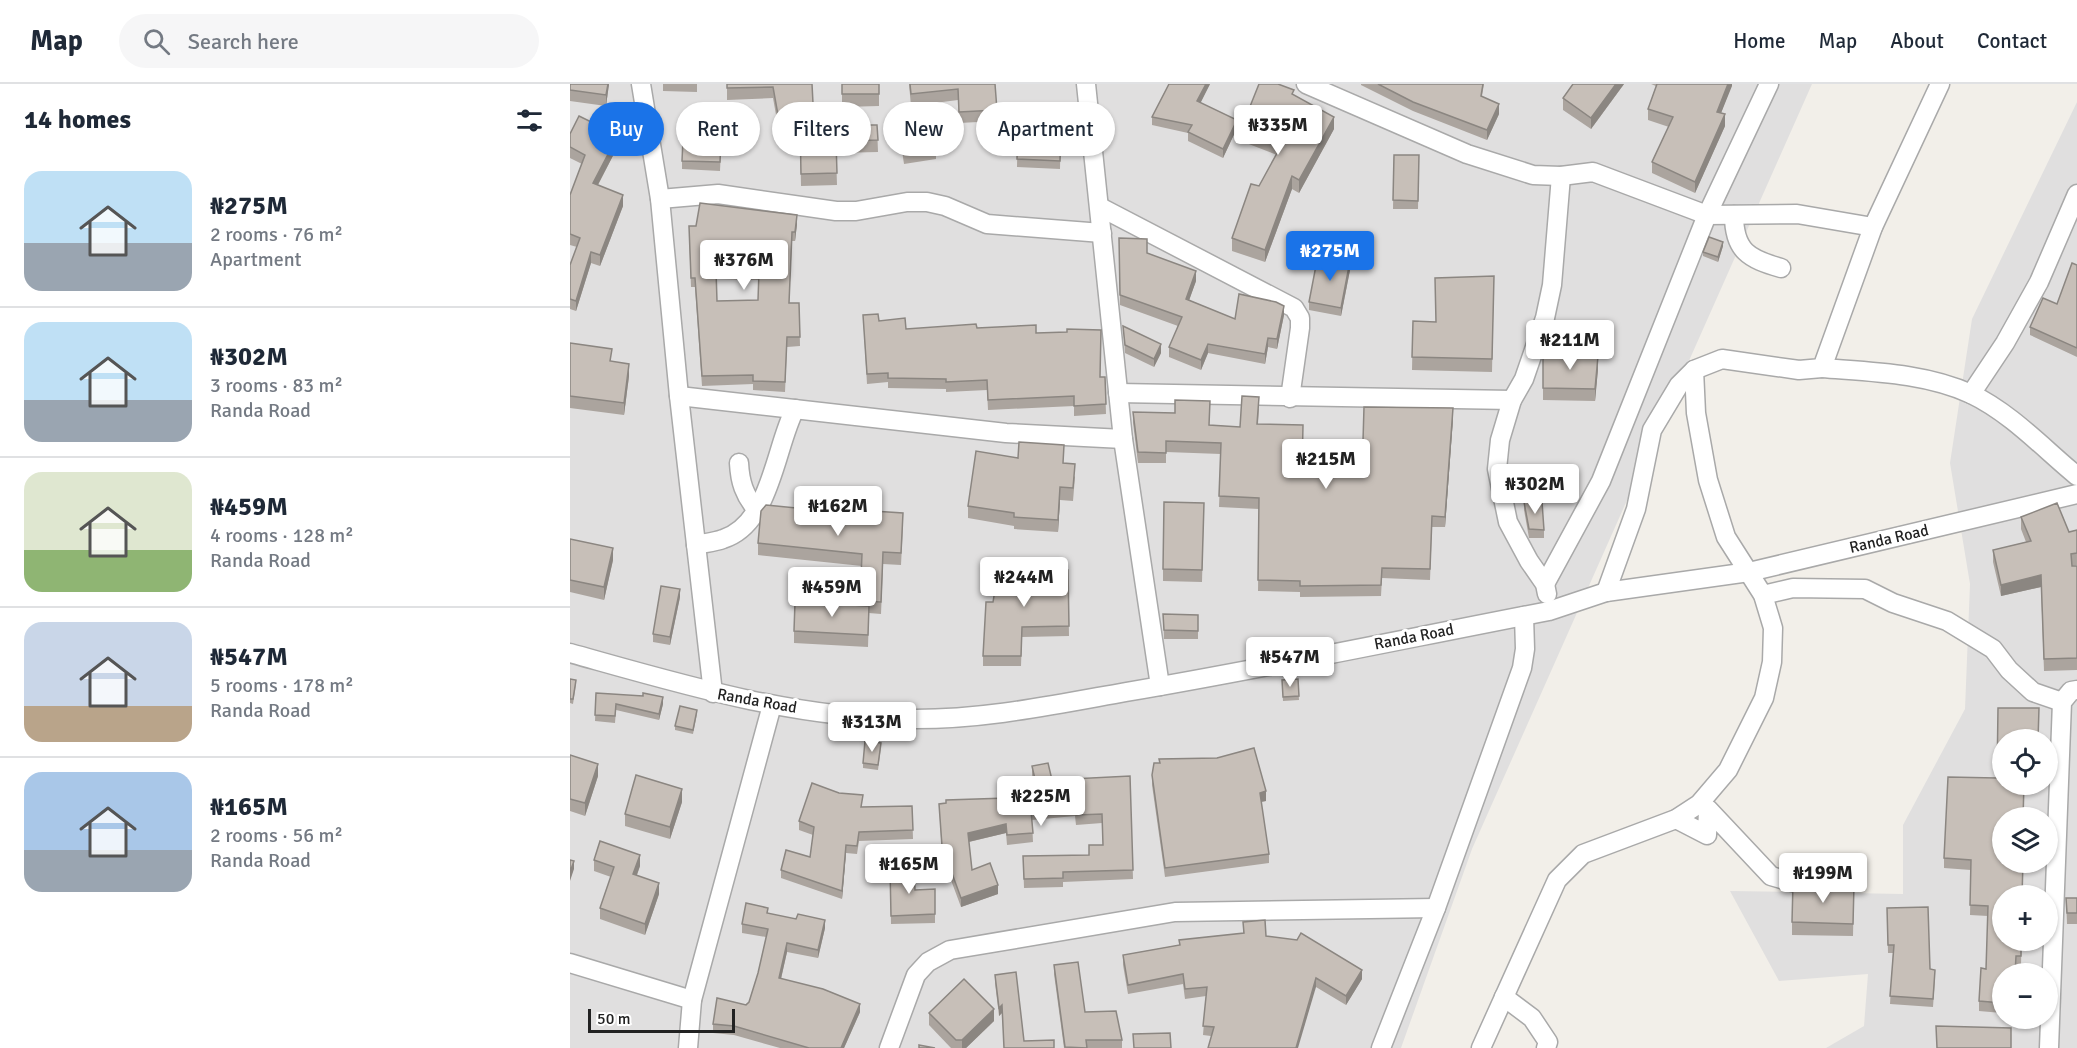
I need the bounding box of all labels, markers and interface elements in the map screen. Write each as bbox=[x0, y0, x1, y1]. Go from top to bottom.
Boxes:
search box bbox=[119, 14, 539, 68]
text: Map bbox=[30, 24, 83, 58]
icon: search bbox=[140, 25, 173, 58]
text: Search here bbox=[188, 28, 299, 55]
text: Home bbox=[1733, 28, 1786, 54]
text: Map bbox=[1819, 28, 1857, 54]
text: About bbox=[1890, 28, 1944, 54]
text: Contact bbox=[1977, 28, 2047, 54]
chip: Buy bbox=[588, 102, 664, 156]
chip: Rent bbox=[676, 102, 760, 156]
chip: Filters bbox=[772, 102, 871, 156]
chip: New bbox=[883, 102, 964, 156]
chip: Apartment bbox=[976, 102, 1115, 156]
text: 14 homes bbox=[24, 104, 131, 136]
icon: filters bbox=[513, 104, 546, 137]
pin: ₦335M bbox=[1236, 105, 1320, 156]
text: ₦335M bbox=[1248, 112, 1308, 137]
text: ₦275M bbox=[210, 190, 288, 222]
icon: home bbox=[72, 195, 144, 267]
text: 2 rooms · 76 m² bbox=[210, 222, 343, 247]
pin: ₦275M bbox=[1288, 231, 1372, 282]
text: ₦275M bbox=[1300, 238, 1360, 263]
pin: ₦376M bbox=[702, 240, 786, 291]
text: Apartment bbox=[210, 247, 302, 272]
text: ₦376M bbox=[714, 247, 774, 272]
pin: ₦211M bbox=[1528, 320, 1612, 371]
text: ₦211M bbox=[1540, 327, 1600, 352]
text: ₦302M bbox=[210, 341, 288, 373]
icon: home bbox=[72, 346, 144, 418]
text: 3 rooms · 83 m² bbox=[210, 373, 343, 398]
text: Randa Road bbox=[210, 398, 311, 423]
pin: ₦215M bbox=[1284, 439, 1368, 490]
text: ₦215M bbox=[1296, 446, 1356, 471]
pin: ₦302M bbox=[1493, 464, 1577, 515]
text: ₦302M bbox=[1505, 471, 1565, 496]
pin: ₦162M bbox=[796, 486, 880, 537]
text: ₦459M bbox=[210, 491, 288, 523]
text: ₦162M bbox=[808, 493, 868, 518]
icon: home bbox=[72, 496, 144, 568]
street label: Randa Road bbox=[1847, 520, 1931, 558]
text: 4 rooms · 128 m² bbox=[210, 523, 354, 548]
text: Randa Road bbox=[210, 548, 311, 573]
pin: ₦244M bbox=[982, 557, 1066, 608]
text: ₦244M bbox=[994, 564, 1054, 589]
pin: ₦459M bbox=[790, 567, 874, 618]
text: ₦459M bbox=[802, 574, 862, 599]
street label: Randa Road bbox=[1372, 619, 1456, 655]
pin: ₦547M bbox=[1248, 637, 1332, 688]
text: ₦547M bbox=[210, 641, 288, 673]
text: ₦547M bbox=[1260, 644, 1320, 669]
icon: home bbox=[72, 646, 144, 718]
text: 5 rooms · 178 m² bbox=[210, 673, 354, 698]
street label: Randa Road bbox=[716, 684, 798, 718]
text: Randa Road bbox=[210, 698, 311, 723]
pin: ₦313M bbox=[830, 702, 914, 753]
text: ₦313M bbox=[842, 709, 902, 734]
map controls bbox=[1992, 729, 2058, 1029]
button: locate bbox=[1992, 729, 2058, 795]
pin: ₦225M bbox=[999, 776, 1083, 827]
text: ₦225M bbox=[1011, 783, 1071, 808]
text: ₦165M bbox=[210, 791, 288, 823]
icon: home bbox=[72, 796, 144, 868]
button: layers bbox=[1992, 807, 2058, 873]
text: 2 rooms · 56 m² bbox=[210, 823, 343, 848]
pin: ₦165M bbox=[867, 844, 951, 895]
text: Randa Road bbox=[210, 848, 311, 873]
text: ₦165M bbox=[879, 851, 939, 876]
pin: ₦199M bbox=[1781, 853, 1865, 904]
text: ₦199M bbox=[1793, 860, 1853, 885]
button: + bbox=[1992, 885, 2058, 951]
button: − bbox=[1992, 963, 2058, 1029]
scale bar bbox=[588, 1006, 735, 1034]
text: 50 m bbox=[597, 1009, 631, 1029]

